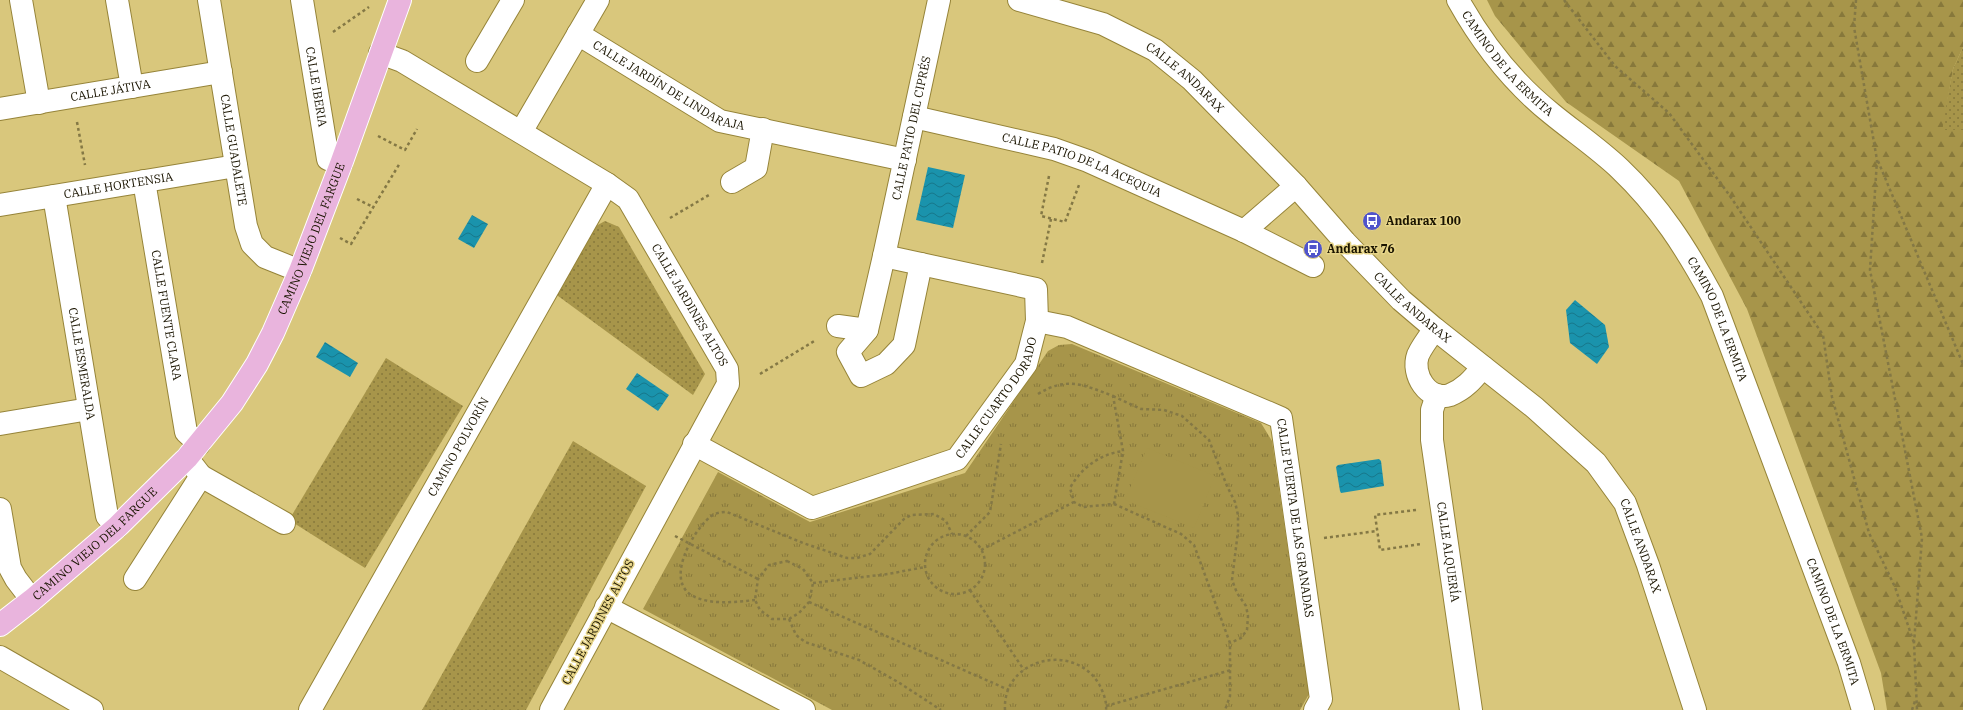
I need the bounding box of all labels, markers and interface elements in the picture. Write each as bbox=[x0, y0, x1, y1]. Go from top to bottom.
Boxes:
street label: CAMINO DE LA ERMITA bbox=[1459, 8, 1557, 120]
street label: CALLE JARDÍN DE LINDARAJA bbox=[590, 37, 747, 133]
street label: CALLE ANDARAX bbox=[1144, 39, 1227, 115]
street label: CALLE IBERIA bbox=[303, 46, 331, 129]
street label: CALLE PATIO DEL CIPRÉS bbox=[888, 55, 934, 201]
street label: CALLE JÁTIVA bbox=[69, 76, 152, 104]
street label: CALLE GUADALETE bbox=[218, 93, 251, 207]
street label: CALLE PATIO DE LA ACEQUIA bbox=[1001, 129, 1165, 200]
street label: CAMINO VIEJO DEL FARGUE bbox=[274, 160, 348, 317]
street label: CALLE HORTENSIA bbox=[62, 168, 175, 201]
bus stop icon: Andarax 100 bbox=[1361, 210, 1383, 232]
place label: Andarax 100 bbox=[1386, 213, 1461, 228]
bus stop icon: Andarax 76 bbox=[1302, 238, 1324, 260]
street label: CALLE JARDINES ALTOS bbox=[649, 241, 732, 369]
place label: Andarax 76 bbox=[1327, 241, 1395, 256]
street label: CALLE FUENTE CLARA bbox=[149, 249, 185, 382]
street label: CAMINO DE LA ERMITA bbox=[1684, 254, 1751, 384]
street label: CALLE ANDARAX bbox=[1371, 268, 1454, 346]
street label: CALLE ESMERALDA bbox=[66, 306, 99, 422]
street label: CALLE CUARTO DORADO bbox=[952, 335, 1040, 461]
street label: CAMINO POLVORÍN bbox=[424, 395, 492, 499]
street label: CALLE PUERTA DE LAS GRANADAS bbox=[1274, 417, 1317, 618]
street label: CAMINO VIEJO DEL FARGUE bbox=[29, 484, 160, 603]
street label: CALLE ANDARAX bbox=[1617, 495, 1665, 595]
street label: CALLE ALQUERÍA bbox=[1434, 501, 1463, 604]
street label: CAMINO DE LA ERMITA bbox=[1803, 556, 1863, 688]
street label: CALLE JARDINES ALTOS bbox=[558, 557, 637, 687]

